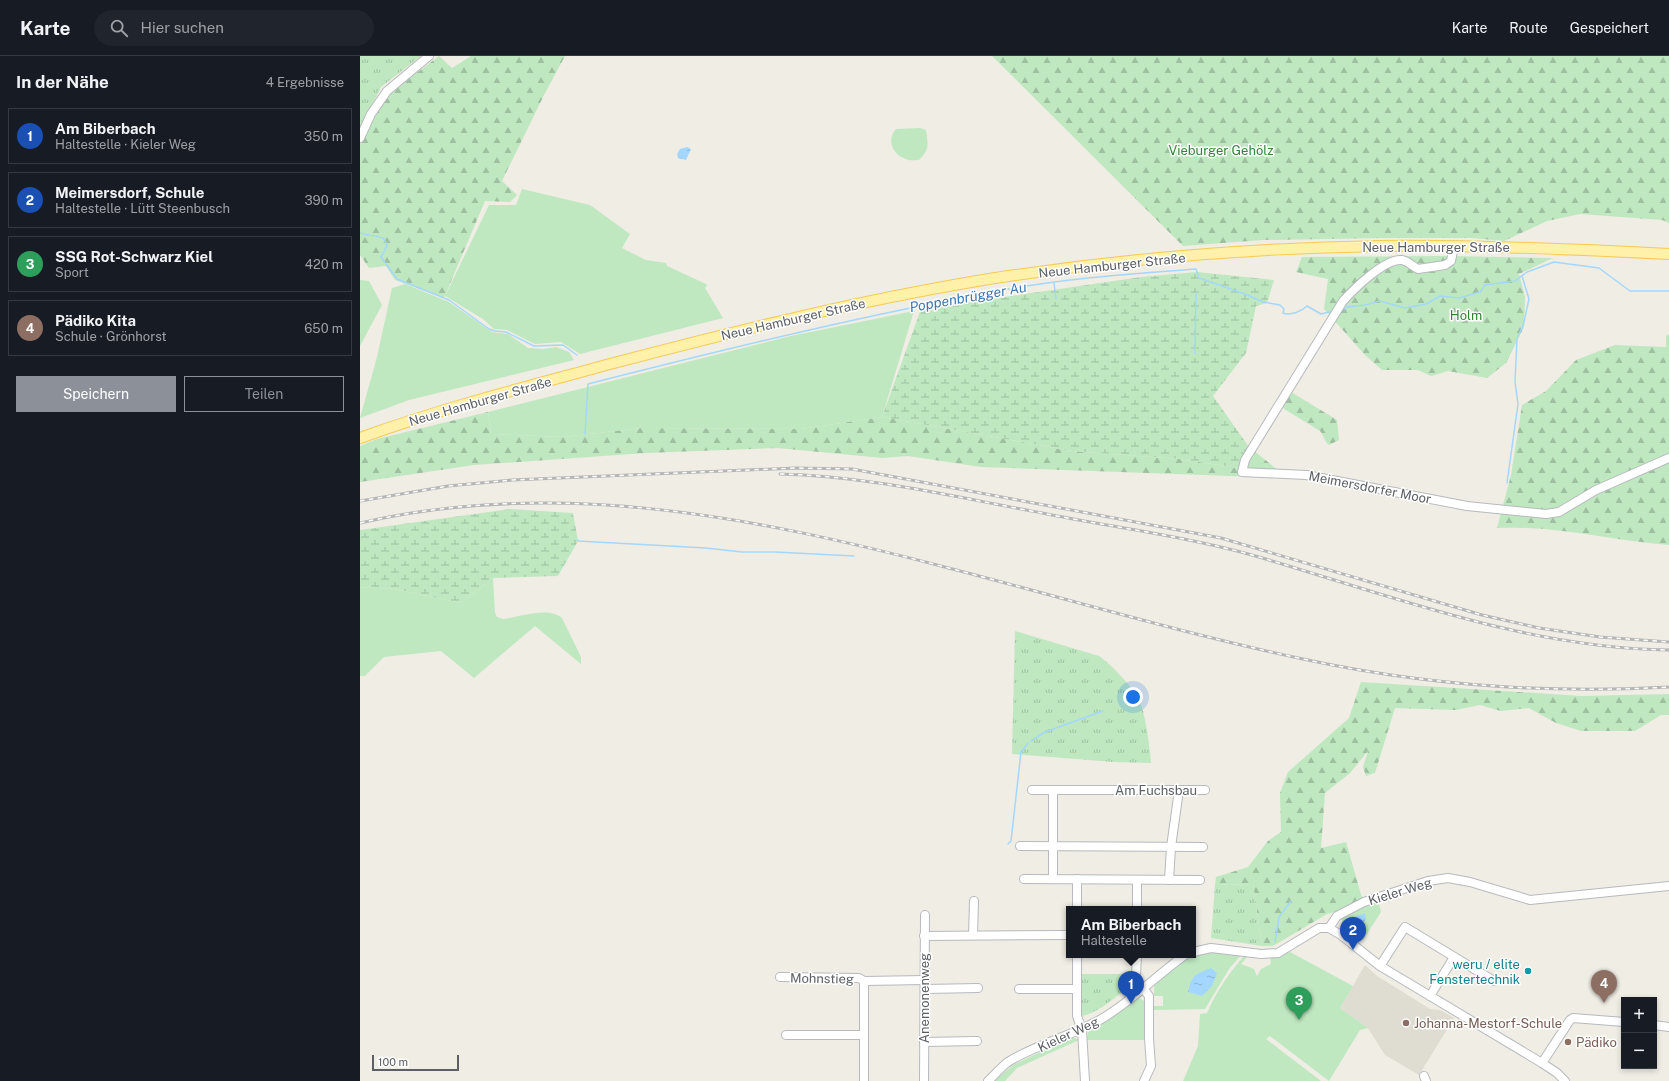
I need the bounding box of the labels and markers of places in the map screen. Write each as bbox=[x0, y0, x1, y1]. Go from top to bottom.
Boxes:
pin: 2 bbox=[1340, 917, 1366, 950]
place label: weru / elite Fenstertechnik bbox=[1429, 957, 1520, 987]
marker: weru / elite Fenstertechnik bbox=[1523, 966, 1533, 976]
pin: 4 bbox=[1591, 970, 1617, 1003]
pin: 1 bbox=[1118, 971, 1144, 1004]
pin: 3 bbox=[1286, 987, 1312, 1020]
place label: Johanna-Mestorf-Schule bbox=[1414, 1016, 1562, 1031]
marker: Johanna-Mestorf-Schule bbox=[1401, 1018, 1411, 1028]
place label: Pädiko bbox=[1576, 1035, 1617, 1050]
marker: Pädiko bbox=[1563, 1037, 1573, 1047]

